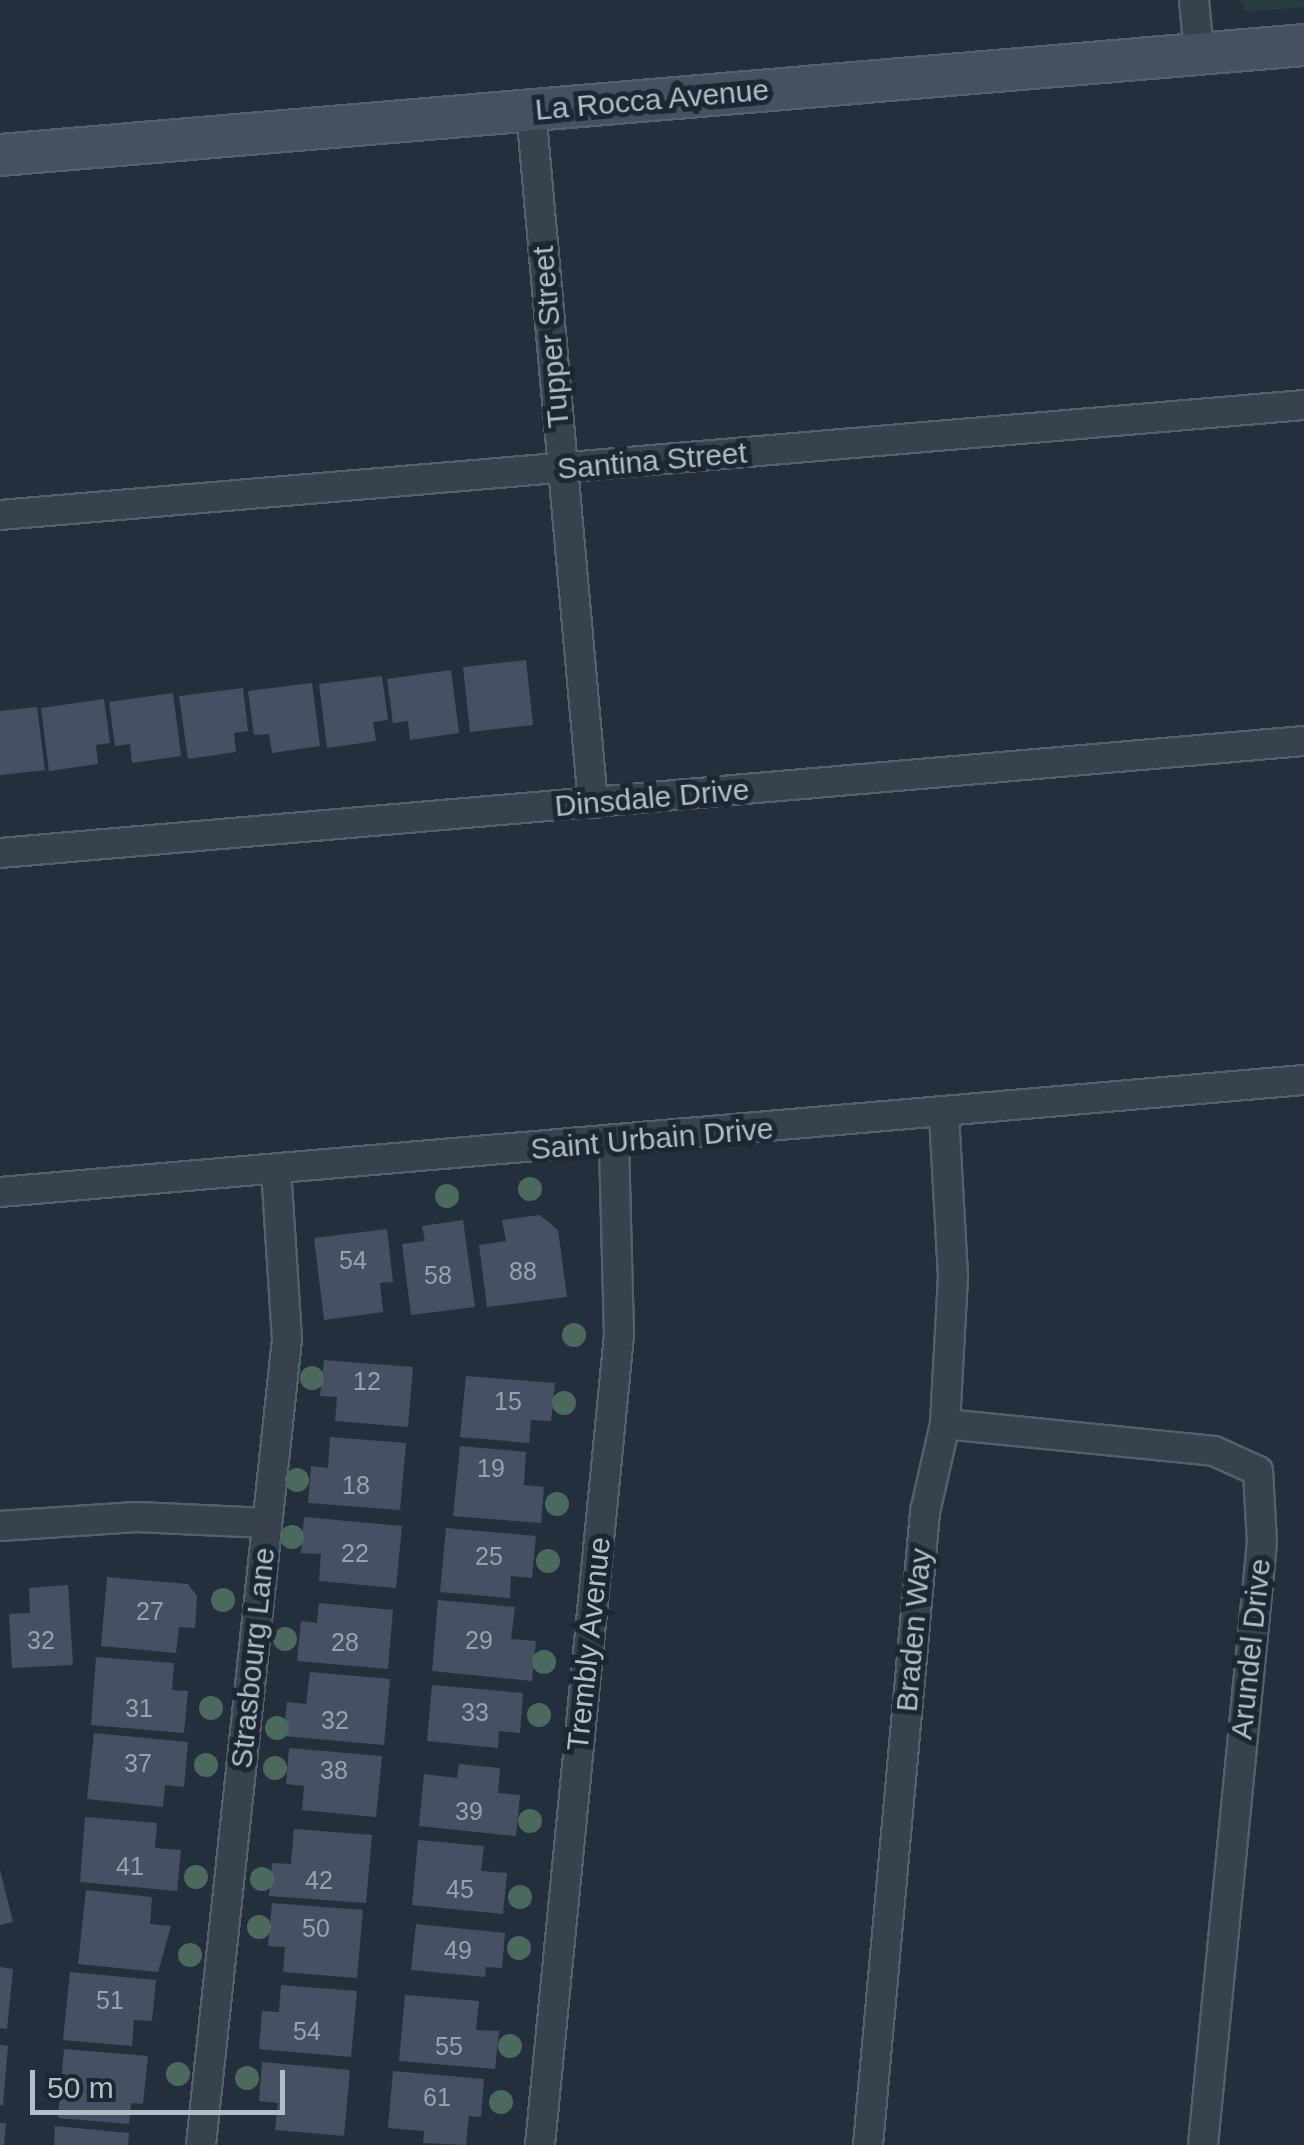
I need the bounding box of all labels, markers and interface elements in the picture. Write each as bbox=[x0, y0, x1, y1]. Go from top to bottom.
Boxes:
street label: La Rocca Avenue bbox=[533, 72, 771, 128]
street label: Tupper Street bbox=[525, 245, 577, 429]
street label: Santina Street bbox=[556, 435, 748, 487]
street label: Dinsdale Drive bbox=[553, 772, 751, 824]
street label: Saint Urbain Drive bbox=[529, 1110, 775, 1168]
house number: 54 bbox=[339, 1245, 367, 1275]
house number: 88 bbox=[509, 1256, 537, 1286]
house number: 58 bbox=[424, 1260, 452, 1290]
house number: 12 bbox=[353, 1366, 381, 1396]
house number: 15 bbox=[494, 1386, 522, 1416]
house number: 19 bbox=[477, 1453, 505, 1483]
house number: 18 bbox=[342, 1470, 370, 1500]
street label: Trembly Avenue bbox=[560, 1534, 618, 1754]
house number: 22 bbox=[341, 1538, 369, 1568]
house number: 25 bbox=[475, 1541, 503, 1571]
street label: Strasbourg Lane bbox=[224, 1546, 282, 1770]
street label: Braden Way bbox=[889, 1547, 939, 1713]
street label: Arundel Drive bbox=[1224, 1557, 1278, 1741]
house number: 27 bbox=[136, 1596, 164, 1626]
house number: 32 bbox=[27, 1625, 55, 1655]
house number: 29 bbox=[465, 1625, 493, 1655]
house number: 28 bbox=[331, 1627, 359, 1657]
house number: 31 bbox=[125, 1693, 153, 1723]
house number: 33 bbox=[461, 1697, 489, 1727]
house number: 32 bbox=[321, 1705, 349, 1735]
house number: 37 bbox=[124, 1748, 152, 1778]
house number: 38 bbox=[320, 1755, 348, 1785]
house number: 39 bbox=[455, 1796, 483, 1826]
house number: 41 bbox=[116, 1851, 144, 1881]
house number: 42 bbox=[305, 1865, 333, 1895]
house number: 45 bbox=[446, 1874, 474, 1904]
house number: 50 bbox=[302, 1913, 330, 1943]
house number: 49 bbox=[444, 1935, 472, 1965]
house number: 51 bbox=[96, 1985, 124, 2015]
house number: 54 bbox=[293, 2016, 321, 2046]
house number: 55 bbox=[435, 2031, 463, 2061]
scale bar bbox=[35, 2050, 290, 2112]
text: 50 m bbox=[47, 2071, 114, 2104]
house number: 61 bbox=[423, 2082, 451, 2112]

